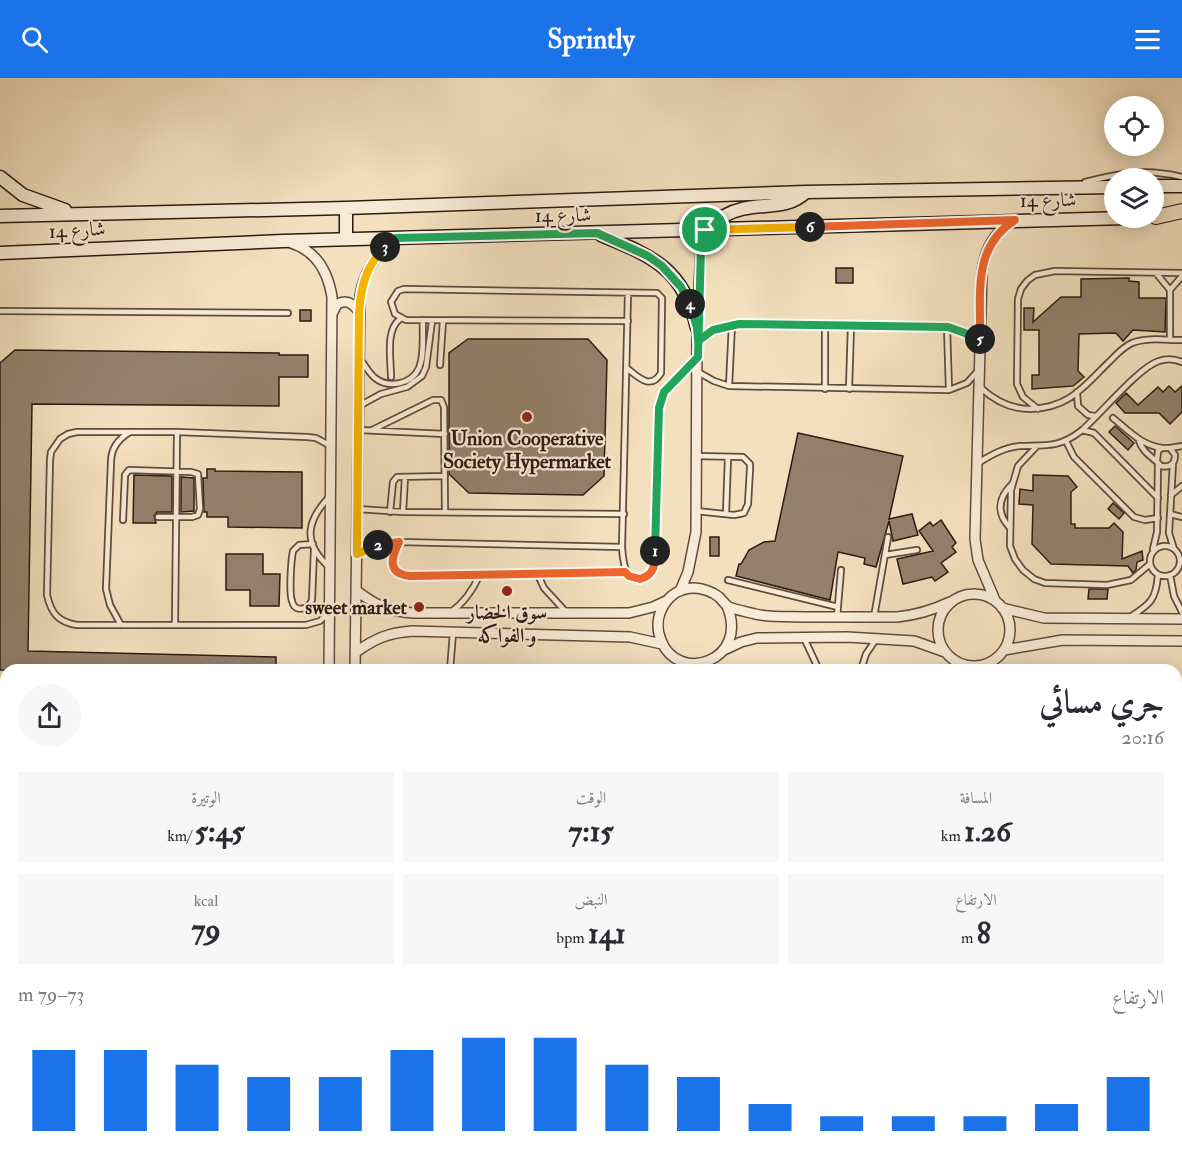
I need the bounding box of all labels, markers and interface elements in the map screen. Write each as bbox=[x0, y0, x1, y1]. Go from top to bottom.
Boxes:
icon: search bbox=[18, 23, 51, 56]
text: Sprintly bbox=[547, 23, 635, 56]
icon: menu bbox=[1131, 23, 1164, 56]
map controls bbox=[1104, 96, 1164, 228]
button: locate bbox=[1104, 96, 1164, 156]
button: layers bbox=[1104, 168, 1164, 228]
street label: شارع 14 bbox=[1019, 187, 1077, 218]
street label: شارع 14 bbox=[534, 202, 592, 233]
pin bbox=[679, 204, 730, 255]
pin: 6 bbox=[795, 212, 825, 242]
icon: arrive bbox=[688, 213, 721, 246]
street label: شارع 14 bbox=[48, 216, 106, 249]
text: 6 bbox=[806, 217, 814, 237]
pin: 3 bbox=[370, 232, 400, 262]
text: 3 bbox=[382, 237, 388, 257]
pin: 4 bbox=[675, 289, 705, 319]
text: 4 bbox=[686, 294, 694, 314]
pin: 5 bbox=[965, 324, 995, 354]
text: 5 bbox=[976, 329, 984, 349]
marker: Union Cooperative Society Hypermarket bbox=[520, 410, 534, 424]
place label: Union Cooperative Society Hypermarket bbox=[443, 426, 612, 475]
pin: 2 bbox=[363, 530, 393, 560]
text: 2 bbox=[374, 535, 382, 555]
pin: 1 bbox=[640, 536, 670, 566]
text: 1 bbox=[652, 541, 658, 561]
marker: سوق الخضار و الفواكه bbox=[500, 584, 514, 598]
place label: sweet market bbox=[305, 595, 408, 620]
marker: sweet market bbox=[412, 600, 426, 614]
place label: سوق الخضار و الفواكه bbox=[465, 600, 547, 648]
text: جري مسائي bbox=[1040, 682, 1164, 723]
button: share bbox=[18, 684, 81, 747]
text: 20:16 bbox=[1122, 725, 1164, 750]
text: الوتيرة bbox=[191, 788, 221, 808]
text: الوقت bbox=[576, 788, 606, 808]
text: المسافة bbox=[960, 788, 992, 808]
text: 5:45 bbox=[195, 813, 245, 850]
text: 7:15 bbox=[569, 813, 614, 850]
text: 1.26 bbox=[964, 813, 1011, 850]
text: /km bbox=[167, 826, 195, 846]
text: km bbox=[941, 826, 964, 846]
text: النبض bbox=[575, 890, 607, 910]
text: الارتفاع bbox=[955, 890, 997, 910]
text: kcal bbox=[194, 891, 218, 911]
text: 79 bbox=[191, 911, 221, 948]
text: 141 bbox=[588, 915, 626, 952]
text: 8 bbox=[977, 915, 991, 952]
text: bpm bbox=[556, 928, 588, 948]
text: m bbox=[961, 928, 977, 948]
text: 73–79 m bbox=[18, 982, 84, 1007]
text: الارتفاع bbox=[1112, 985, 1164, 1010]

